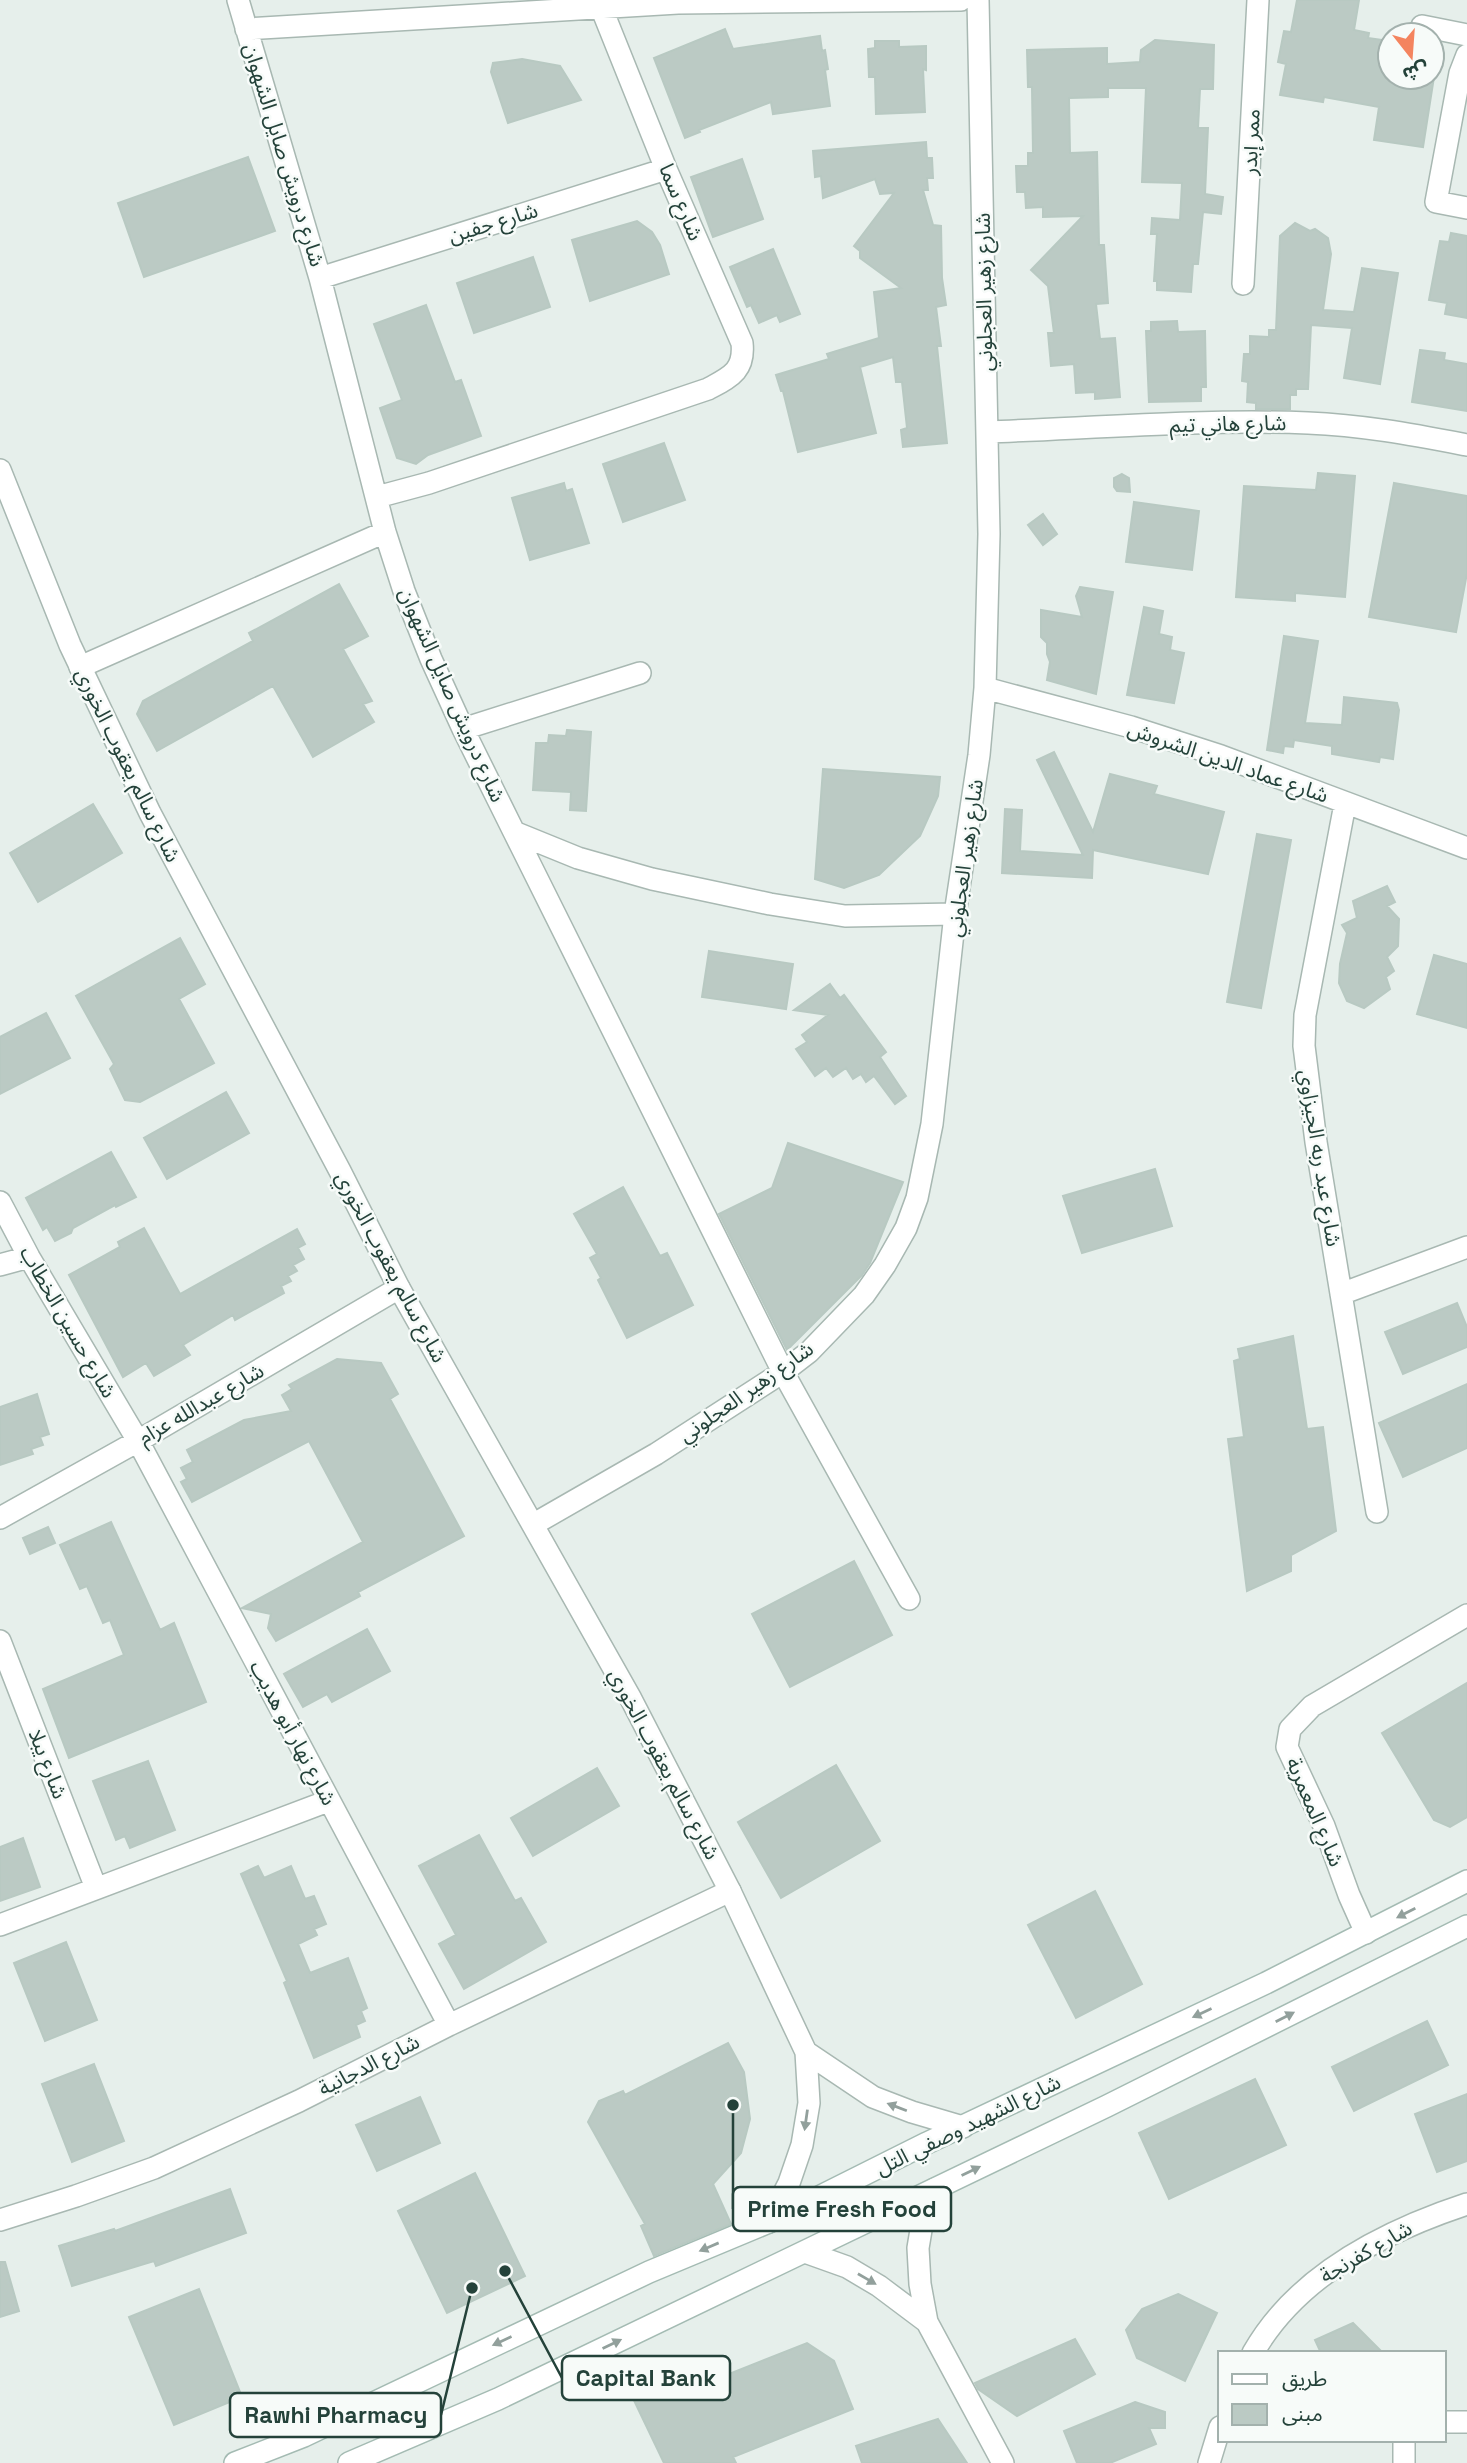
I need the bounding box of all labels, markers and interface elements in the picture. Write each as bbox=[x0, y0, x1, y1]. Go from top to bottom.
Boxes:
north arrow bbox=[1376, 21, 1446, 91]
street label: شارع درويش صايل الشهوان bbox=[236, 40, 331, 270]
text: ش bbox=[1400, 56, 1432, 88]
street label: ممر إبدر bbox=[1235, 108, 1266, 177]
street label: شارع سما bbox=[651, 159, 710, 245]
street label: شارع جفين bbox=[445, 196, 542, 251]
street label: شارع زهير العجلوني bbox=[969, 212, 1001, 372]
street label: شارع هاني تيم bbox=[1169, 409, 1287, 441]
street label: شارع درويش صايل الشهوان bbox=[391, 583, 512, 807]
street label: شارع سالم يعقوب الخوري bbox=[67, 663, 187, 868]
street label: شارع عماد الدين الشروش bbox=[1124, 714, 1332, 810]
street label: شارع زهير العجلوني bbox=[940, 777, 992, 939]
street label: شارع عبد ربه الجيزاوي bbox=[1290, 1068, 1348, 1249]
street label: شارع سالم يعقوب الخوري bbox=[327, 1166, 453, 1368]
street label: شارع حسين الخطاب bbox=[12, 1241, 123, 1403]
street label: شارع زهير العجلوني bbox=[673, 1335, 820, 1451]
street label: شارع عبدالله عزام bbox=[133, 1357, 270, 1453]
street label: شارع نهار أبو هديب bbox=[242, 1656, 343, 1811]
street label: شارع سالم يعقوب الخوري bbox=[600, 1663, 726, 1865]
street label: شارع يبلا bbox=[21, 1725, 74, 1803]
street label: شارع المعمرية bbox=[1278, 1753, 1351, 1871]
one-way arrow bbox=[1396, 1907, 1416, 1918]
one-way arrow bbox=[1192, 2007, 1212, 2019]
one-way arrow bbox=[1275, 2011, 1295, 2022]
street label: شارع الدجانية bbox=[314, 2028, 425, 2103]
street label: شارع الشهيد وصفي التل bbox=[871, 2068, 1066, 2184]
one-way arrow bbox=[887, 2101, 908, 2112]
one-way arrow bbox=[801, 2109, 812, 2131]
one-way arrow bbox=[961, 2165, 981, 2177]
callout: Prime Fresh Food bbox=[733, 2187, 951, 2231]
text: Prime Fresh Food bbox=[747, 2194, 937, 2224]
street label: شارع كفرنجة bbox=[1315, 2214, 1418, 2291]
one-way arrow bbox=[698, 2241, 719, 2252]
one-way arrow bbox=[857, 2273, 877, 2285]
one-way arrow bbox=[492, 2336, 512, 2347]
one-way arrow bbox=[602, 2339, 622, 2350]
legend bbox=[1218, 2351, 1446, 2442]
callout: Capital Bank bbox=[562, 2356, 730, 2400]
text: Capital Bank bbox=[576, 2363, 716, 2393]
text: طريق bbox=[1282, 2365, 1327, 2392]
callout: Rawhi Pharmacy bbox=[230, 2393, 441, 2437]
text: Rawhi Pharmacy bbox=[245, 2400, 427, 2430]
text: مبنى bbox=[1282, 2400, 1323, 2427]

